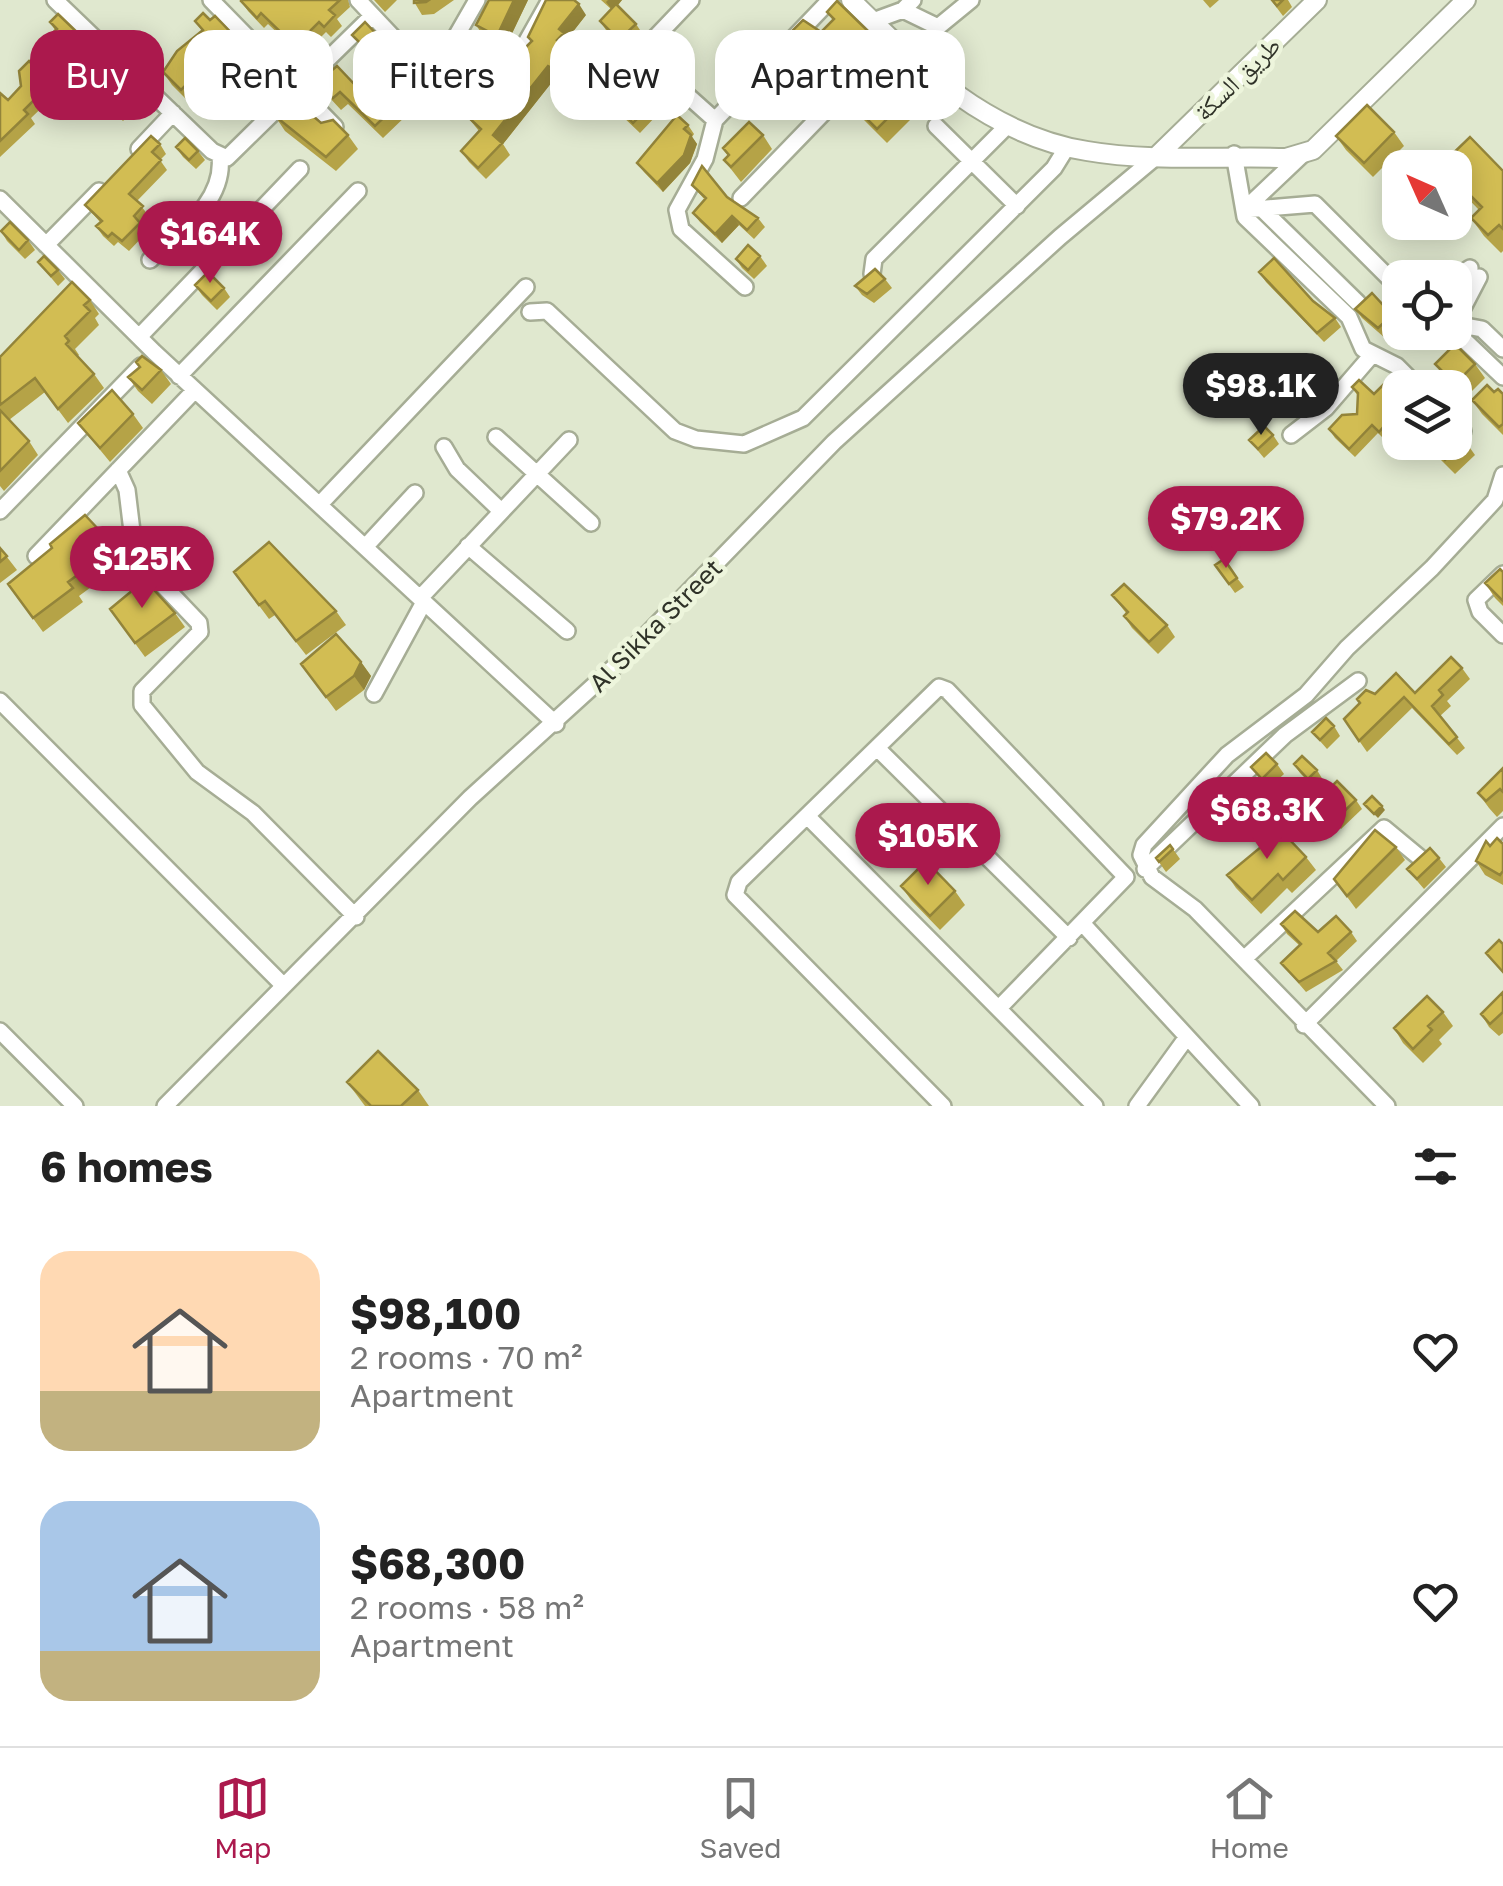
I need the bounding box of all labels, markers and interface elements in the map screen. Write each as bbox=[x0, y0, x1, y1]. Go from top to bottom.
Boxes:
street label: طريق السكة bbox=[1187, 29, 1287, 127]
chip: Buy bbox=[30, 30, 164, 120]
chip: Rent bbox=[184, 30, 333, 120]
chip: Filters bbox=[353, 30, 530, 120]
chip: New bbox=[550, 30, 695, 120]
chip: Apartment bbox=[715, 30, 965, 120]
north arrow bbox=[1382, 150, 1472, 240]
map controls bbox=[1382, 150, 1472, 460]
pin: $164K bbox=[140, 201, 280, 286]
text: $164K bbox=[159, 214, 261, 252]
button: locate bbox=[1382, 260, 1472, 350]
pin: $98.1K bbox=[1180, 353, 1342, 438]
text: $98.1K bbox=[1205, 366, 1317, 404]
button: layers bbox=[1382, 370, 1472, 460]
pin: $79.2K bbox=[1145, 486, 1307, 571]
text: $79.2K bbox=[1170, 499, 1282, 537]
pin: $125K bbox=[72, 526, 212, 611]
text: $125K bbox=[92, 539, 192, 577]
street label: Al Sikka Street bbox=[582, 552, 728, 698]
pin: $68.3K bbox=[1186, 777, 1348, 862]
text: $68.3K bbox=[1209, 790, 1325, 828]
pin: $105K bbox=[858, 803, 998, 888]
text: $105K bbox=[877, 816, 979, 854]
icon: filters bbox=[1408, 1139, 1463, 1194]
text: 6 homes bbox=[40, 1141, 213, 1191]
text: $98,100 bbox=[350, 1288, 521, 1338]
icon: home bbox=[120, 1291, 240, 1411]
icon: heart bbox=[1408, 1324, 1463, 1379]
text: 2 rooms · 70 m² bbox=[350, 1338, 583, 1376]
text: Apartment bbox=[350, 1376, 514, 1414]
text: $68,300 bbox=[350, 1538, 525, 1588]
icon: home bbox=[120, 1541, 240, 1661]
icon: heart bbox=[1408, 1574, 1463, 1629]
text: 2 rooms · 58 m² bbox=[350, 1588, 584, 1626]
text: Apartment bbox=[350, 1626, 514, 1664]
tab: Map bbox=[214, 1771, 271, 1864]
tab: Saved bbox=[700, 1771, 781, 1864]
tab: Home bbox=[1210, 1771, 1289, 1864]

